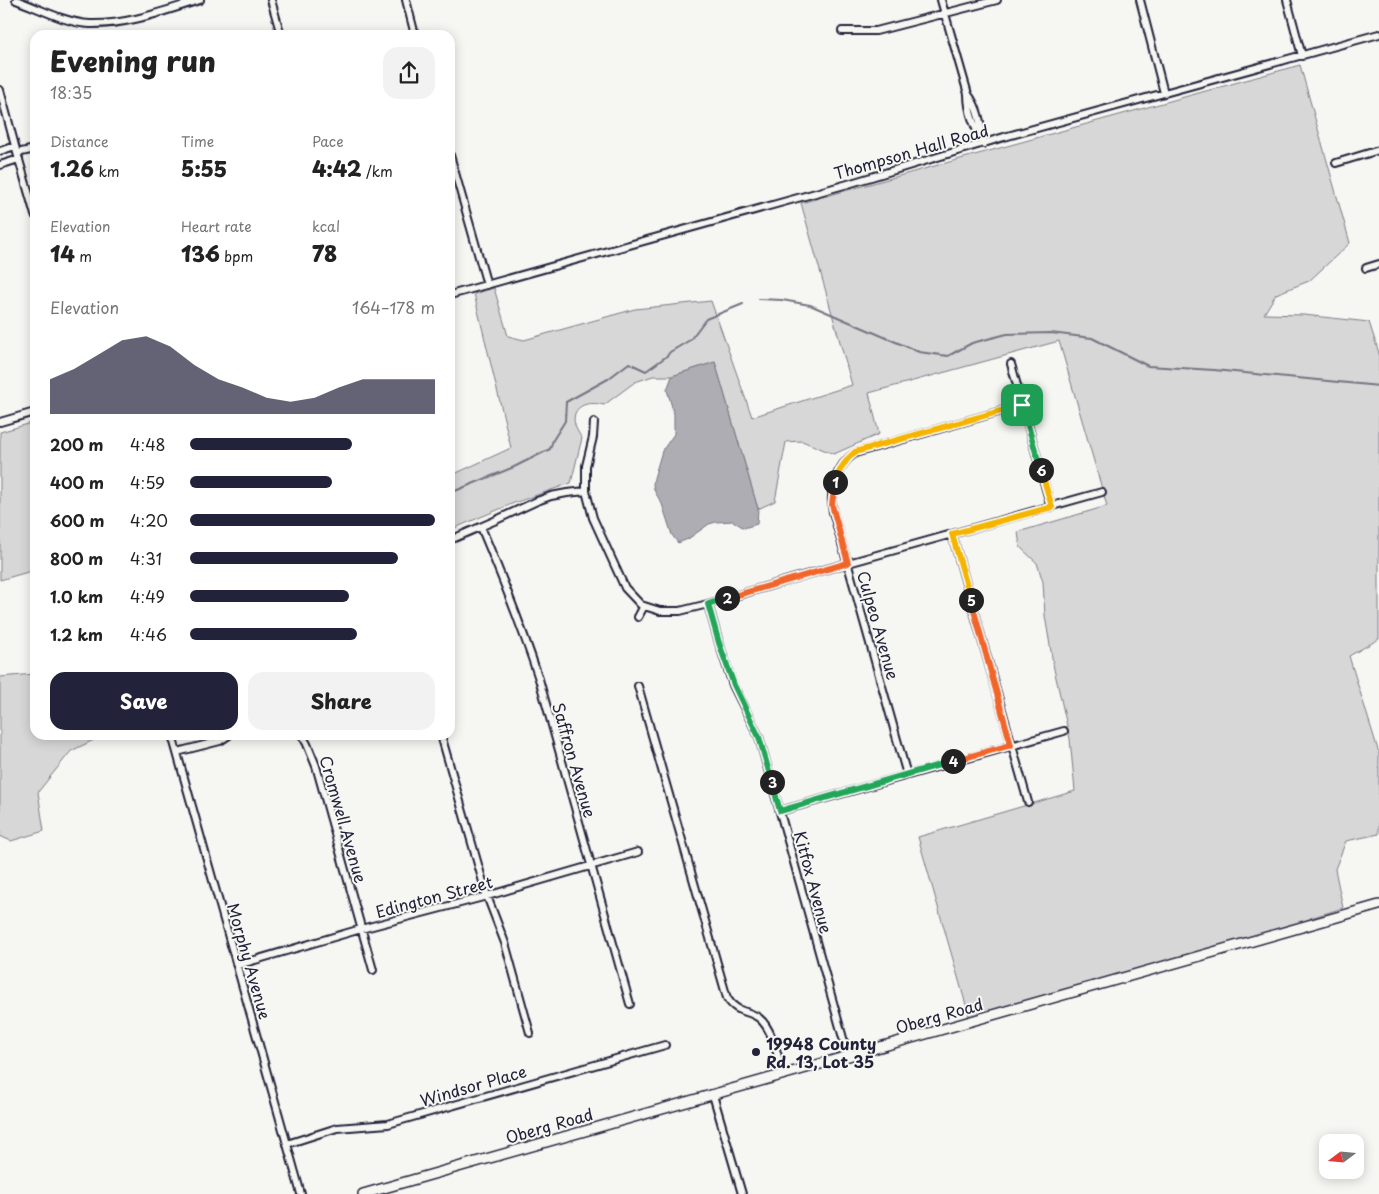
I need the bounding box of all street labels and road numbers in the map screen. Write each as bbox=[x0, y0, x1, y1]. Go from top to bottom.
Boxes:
street label: Thompson Hall Road bbox=[831, 117, 991, 185]
street label: Culpeo Avenue bbox=[852, 568, 906, 682]
street label: Saffron Avenue bbox=[547, 700, 603, 820]
street label: Cromwell Avenue bbox=[314, 753, 374, 886]
street label: Kitfox Avenue bbox=[789, 828, 839, 936]
street label: Edington Street bbox=[373, 869, 496, 923]
street label: Morphy Avenue bbox=[222, 900, 278, 1022]
street label: Oberg Road bbox=[892, 991, 986, 1039]
street label: Windsor Place bbox=[417, 1058, 529, 1112]
street label: Oberg Road bbox=[502, 1101, 596, 1149]

